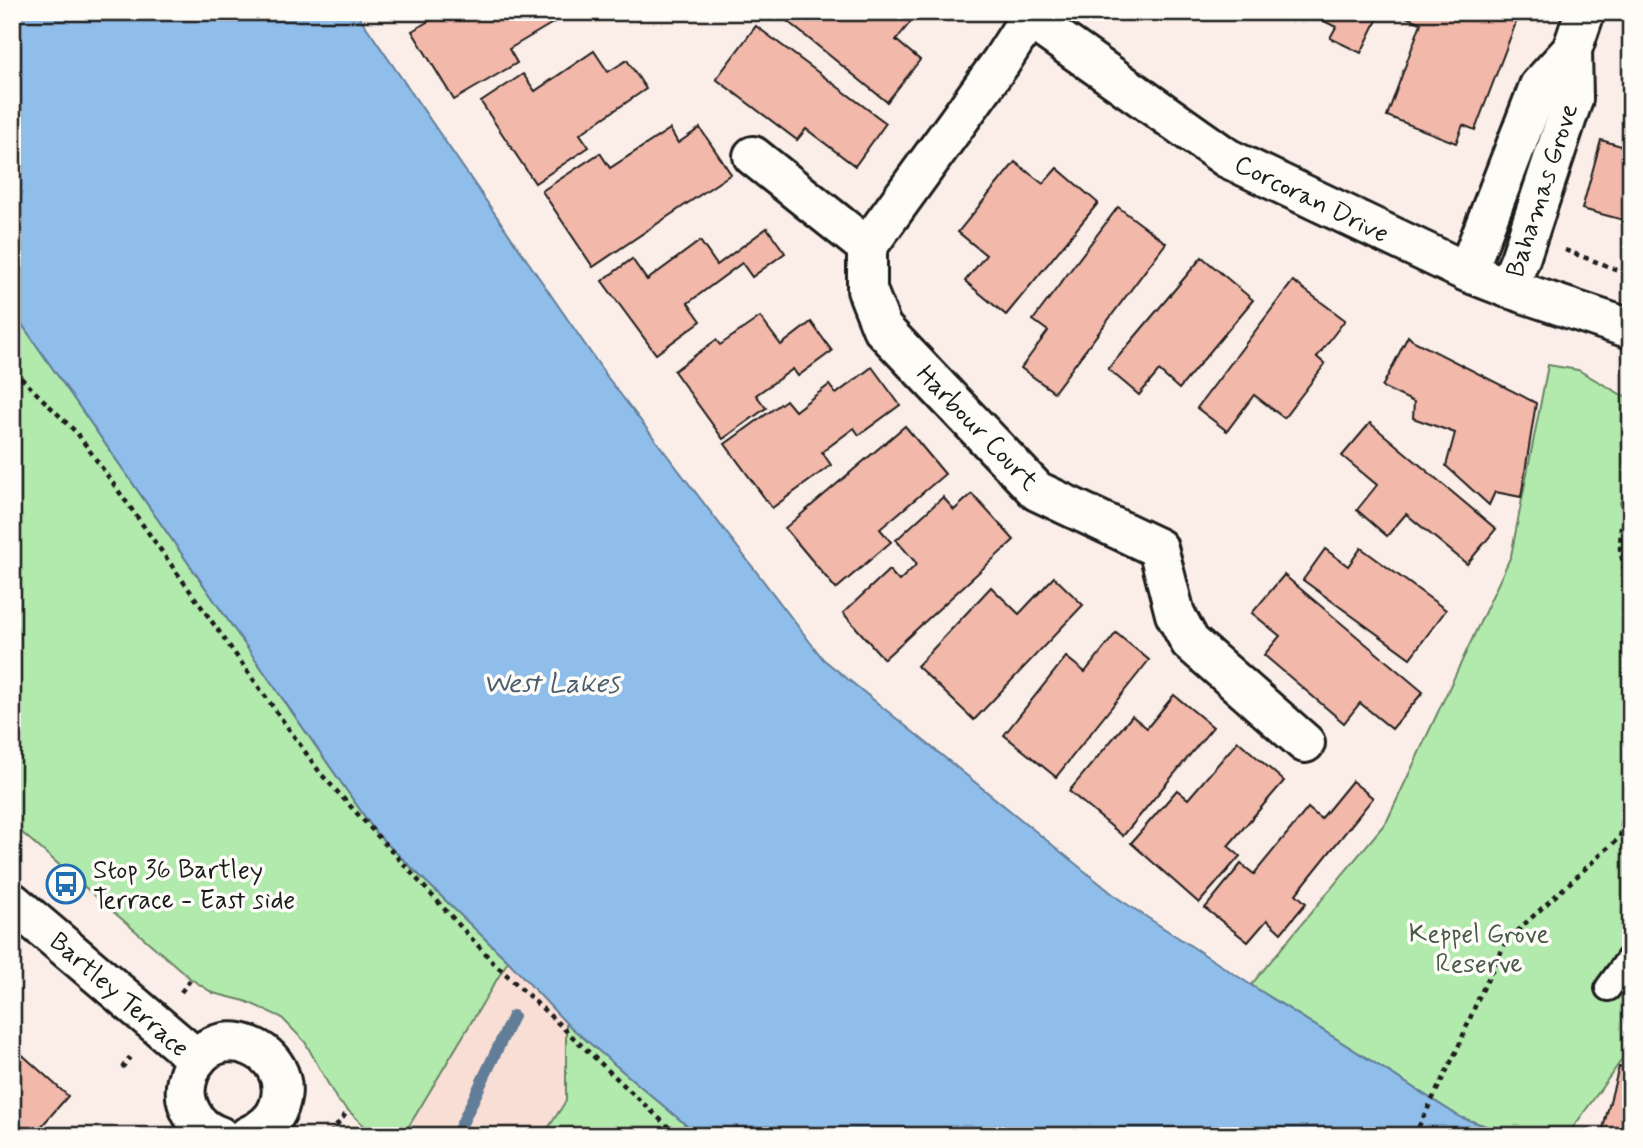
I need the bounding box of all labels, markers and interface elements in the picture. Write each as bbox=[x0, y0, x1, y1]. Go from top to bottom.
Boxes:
street label: Bahamas Grove bbox=[1499, 99, 1587, 282]
street label: Corcoran Drive bbox=[1228, 148, 1394, 252]
street label: Harbour Court bbox=[908, 358, 1045, 499]
water label: West Lakes bbox=[483, 666, 621, 703]
place label: Stop 36 Bartley Terrace - East side bbox=[93, 854, 295, 918]
bus stop icon: Stop 36 Bartley Terrace - East side bbox=[45, 863, 87, 905]
park label: Keppel Grove Reserve bbox=[1409, 918, 1549, 982]
street label: Bartley Terrace bbox=[42, 925, 196, 1066]

